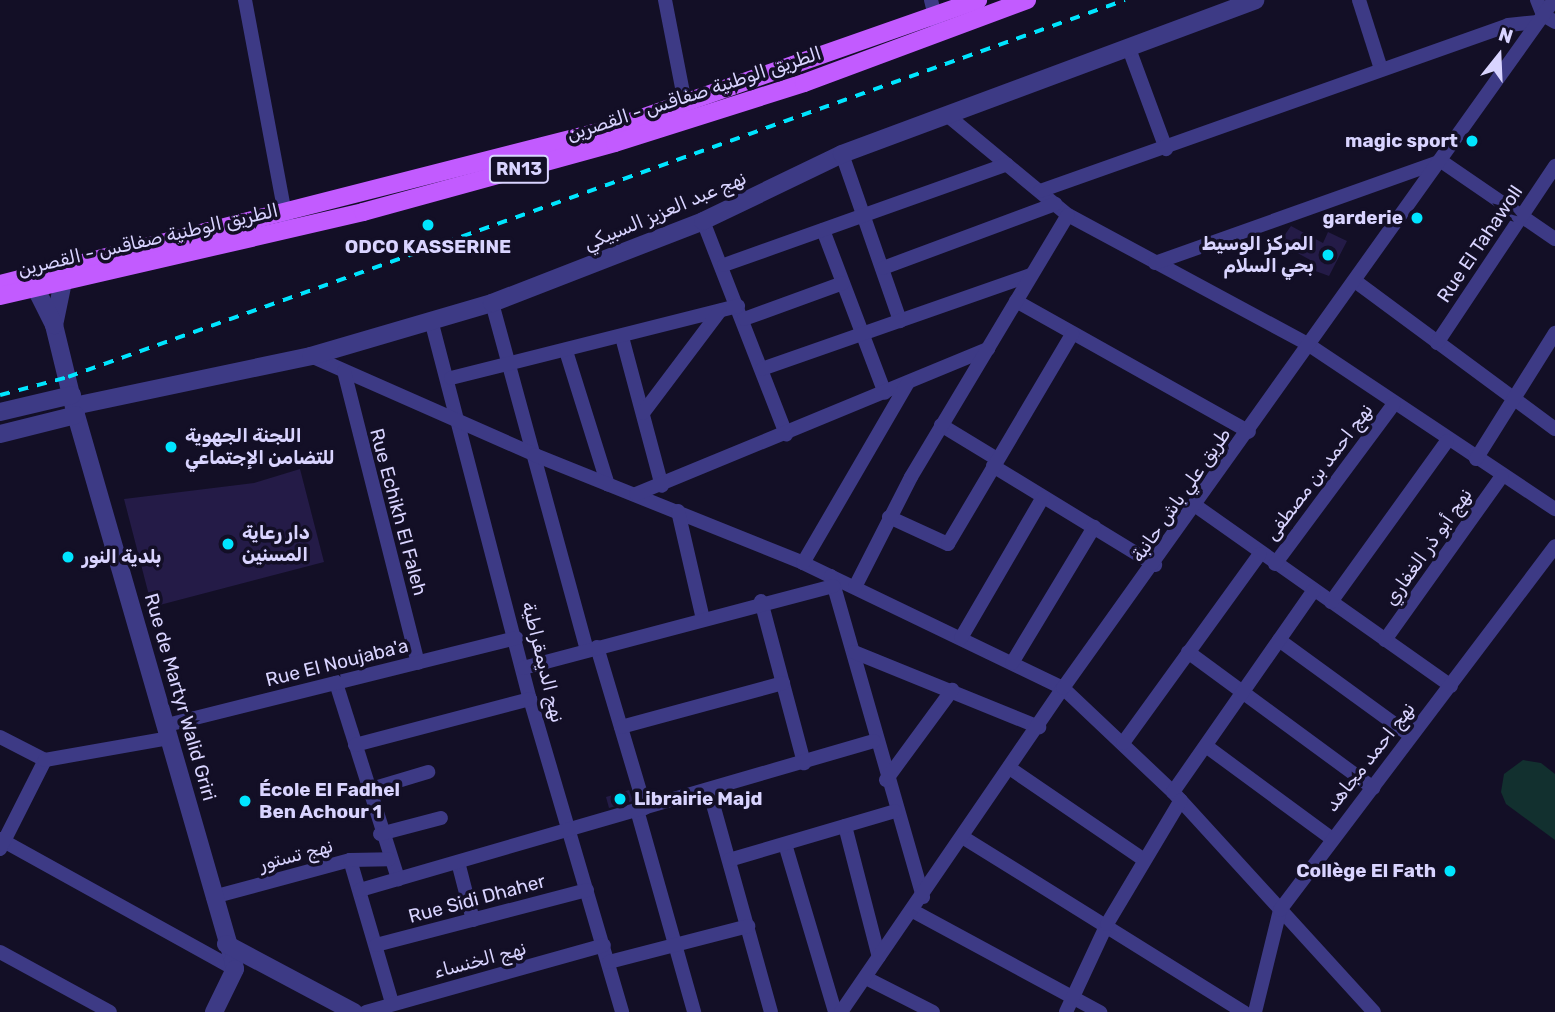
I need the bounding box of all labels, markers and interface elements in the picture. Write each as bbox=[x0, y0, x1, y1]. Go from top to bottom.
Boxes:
north arrow bbox=[1464, 21, 1534, 91]
text: N bbox=[1496, 23, 1516, 49]
street label: الطريق الوطنية صفاقس - القصرين bbox=[564, 42, 824, 146]
place label: magic sport bbox=[1345, 130, 1458, 152]
marker: magic sport bbox=[1464, 133, 1480, 149]
road number: RN13 bbox=[488, 154, 550, 184]
street label: نهج عبد العزيز السبيكي bbox=[580, 166, 750, 256]
street label: Rue El Tahawoll bbox=[1432, 181, 1528, 307]
street label: الطريق الوطنية صفاقس - القصرين bbox=[16, 199, 280, 281]
place label: garderie bbox=[1323, 207, 1403, 229]
marker: garderie bbox=[1409, 210, 1425, 226]
marker: ODCO KASSERINE bbox=[420, 217, 436, 233]
place label: المركز الوسيط بحي السلام bbox=[1202, 233, 1314, 277]
place label: ODCO KASSERINE bbox=[345, 236, 511, 258]
marker: المركز الوسيط بحي السلام bbox=[1320, 247, 1336, 263]
street label: نهج احمد بن مصطفى bbox=[1260, 399, 1378, 545]
street label: طريق علي باش حانبة bbox=[1126, 424, 1236, 566]
place label: اللجنة الجهوية للتضامن الإجتماعي bbox=[185, 425, 335, 469]
street label: Rue Echikh El Faleh bbox=[365, 426, 431, 598]
marker: اللجنة الجهوية للتضامن الإجتماعي bbox=[163, 439, 179, 455]
street label: نهج أبو ذر الغفاري bbox=[1379, 484, 1477, 610]
place label: دار رعاية المسنين bbox=[242, 522, 310, 566]
marker: دار رعاية المسنين bbox=[220, 536, 236, 552]
place label: بلدية النور bbox=[82, 546, 161, 568]
marker: بلدية النور bbox=[60, 549, 76, 565]
street label: Rue de Martyr Walid Griri bbox=[139, 590, 221, 804]
street label: نهج الديمقراطية bbox=[517, 599, 569, 725]
street label: Rue El Noujaba'a bbox=[263, 634, 411, 692]
street label: نهج احمد مجاهد bbox=[1320, 698, 1420, 816]
place label: École El Fadhel Ben Achour 1 bbox=[259, 779, 400, 823]
place label: Librairie Majd bbox=[634, 788, 763, 810]
marker: Librairie Majd bbox=[612, 791, 628, 807]
marker: École El Fadhel Ben Achour 1 bbox=[237, 793, 253, 809]
street label: نهج تستور bbox=[257, 834, 335, 876]
place label: Collège El Fath bbox=[1296, 860, 1436, 882]
marker: Collège El Fath bbox=[1442, 863, 1458, 879]
street label: Rue Sidi Dhaher bbox=[406, 870, 548, 928]
street label: نهج الخنساء bbox=[431, 937, 529, 983]

